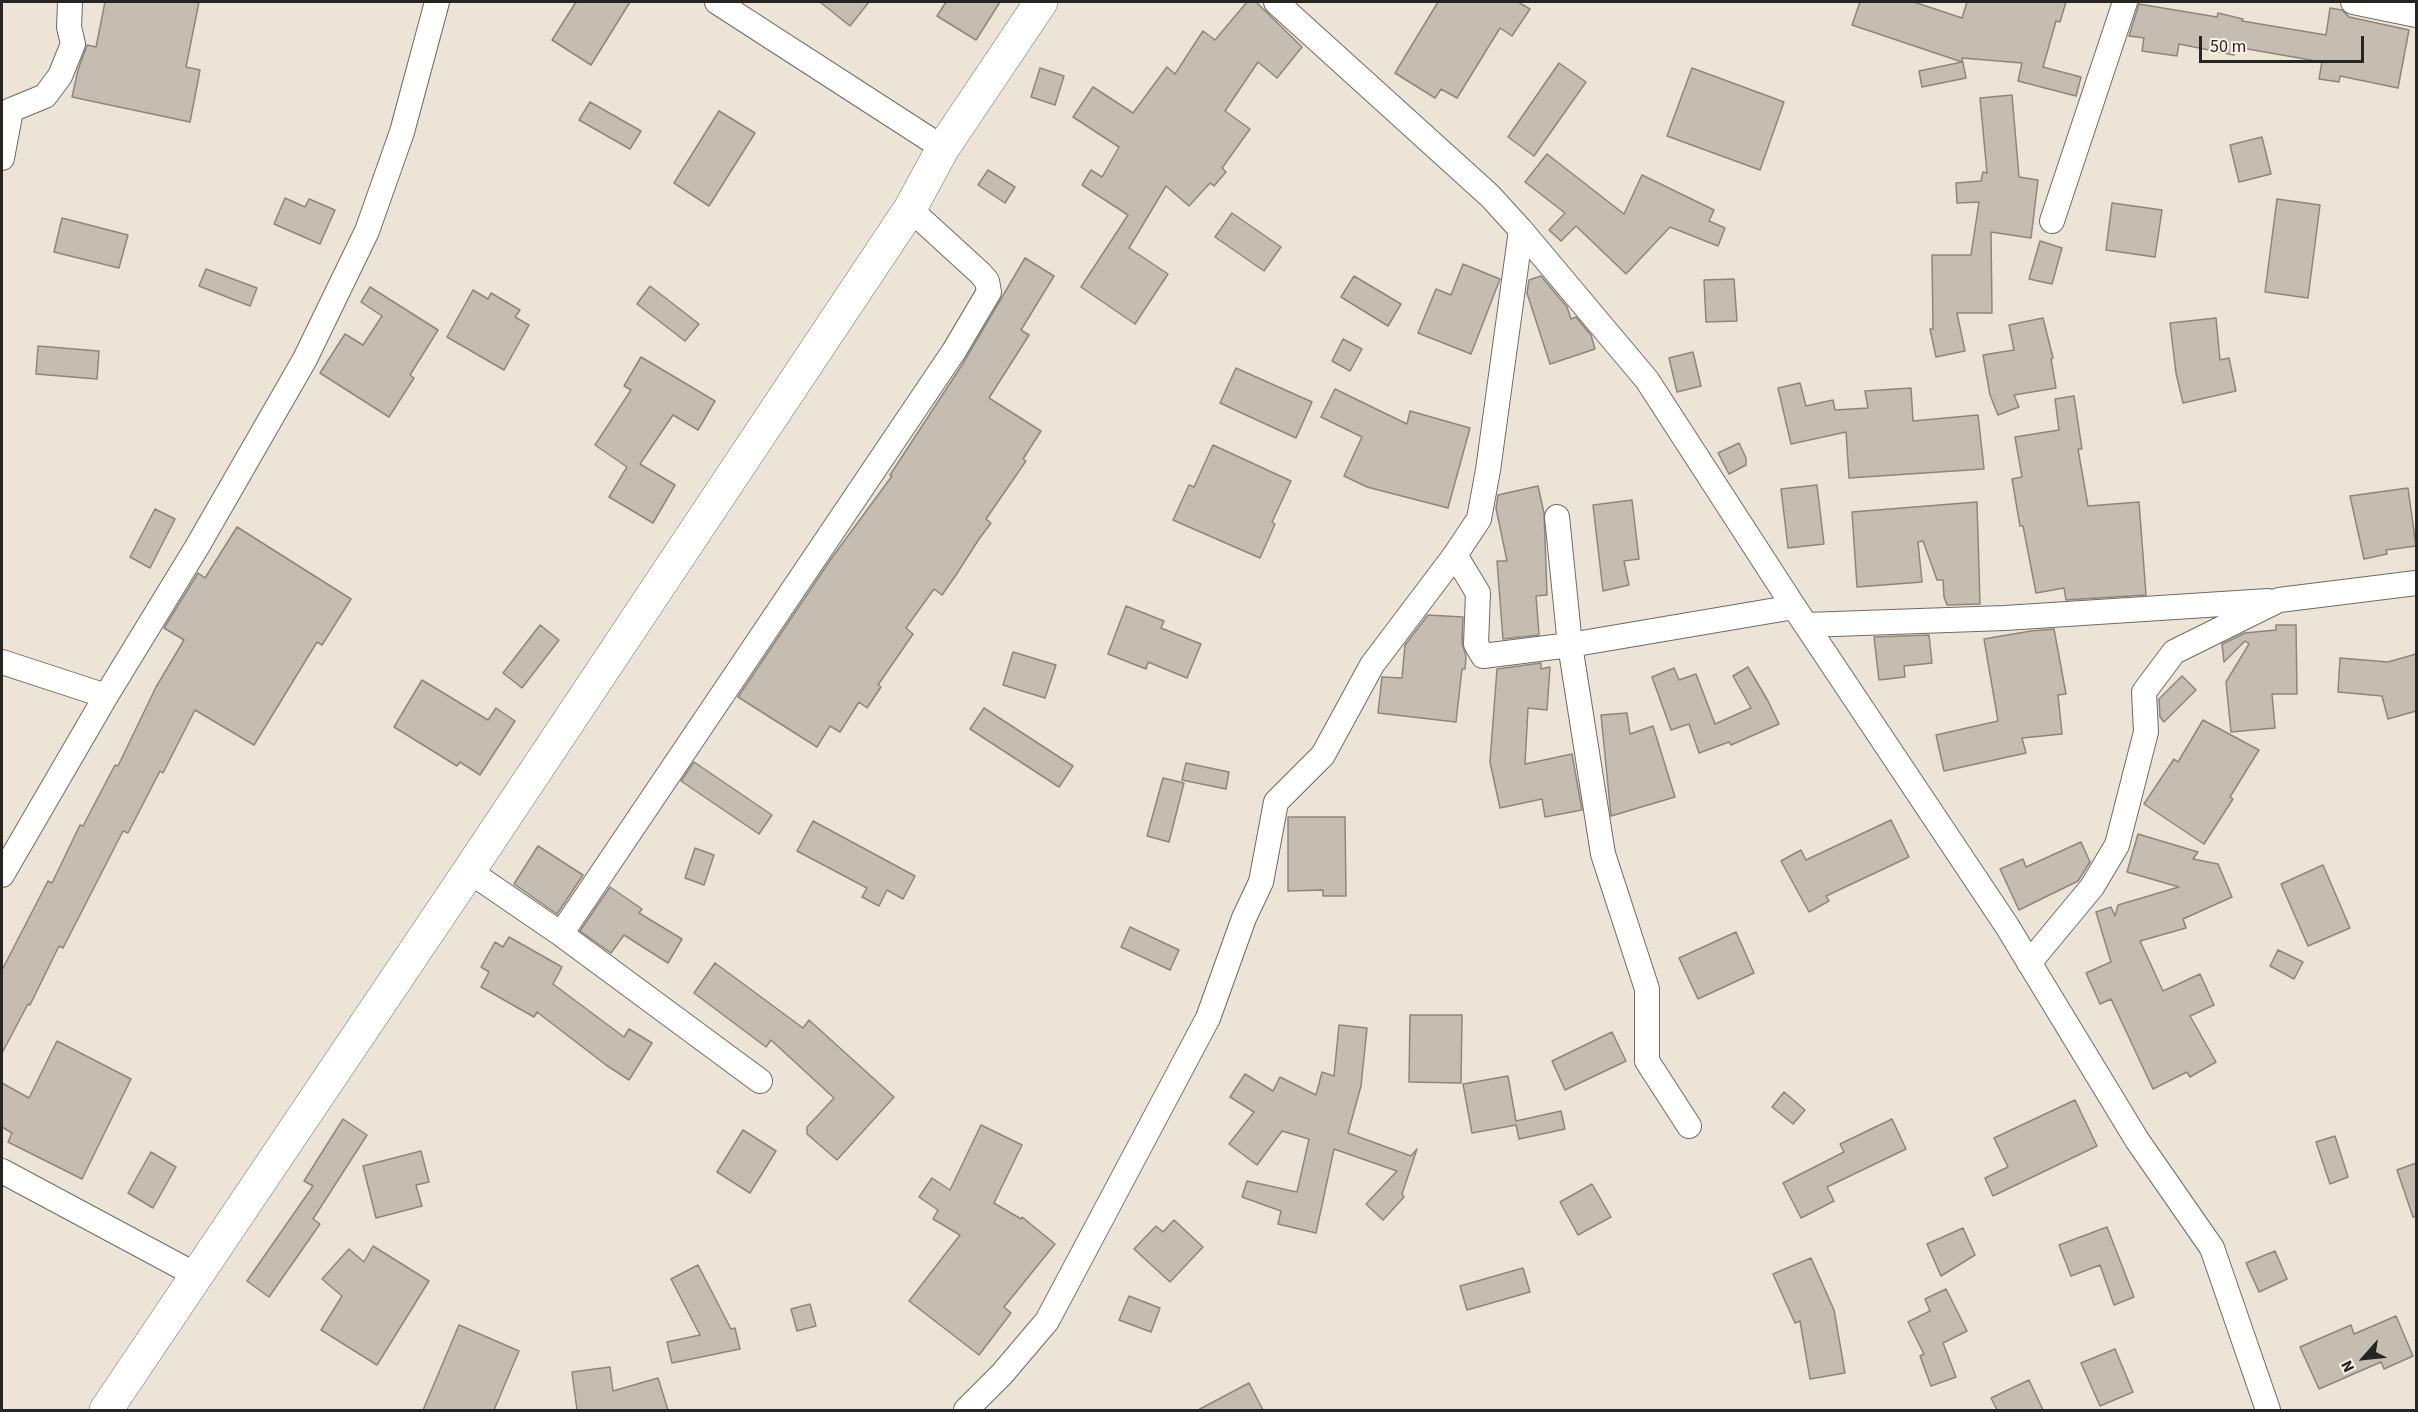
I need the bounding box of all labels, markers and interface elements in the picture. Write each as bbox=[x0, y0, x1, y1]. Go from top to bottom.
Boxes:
scale bar bbox=[2202, 24, 2367, 62]
text: 50 m bbox=[2210, 34, 2246, 59]
north arrow bbox=[2334, 1328, 2394, 1388]
text: N bbox=[2336, 1356, 2360, 1376]

